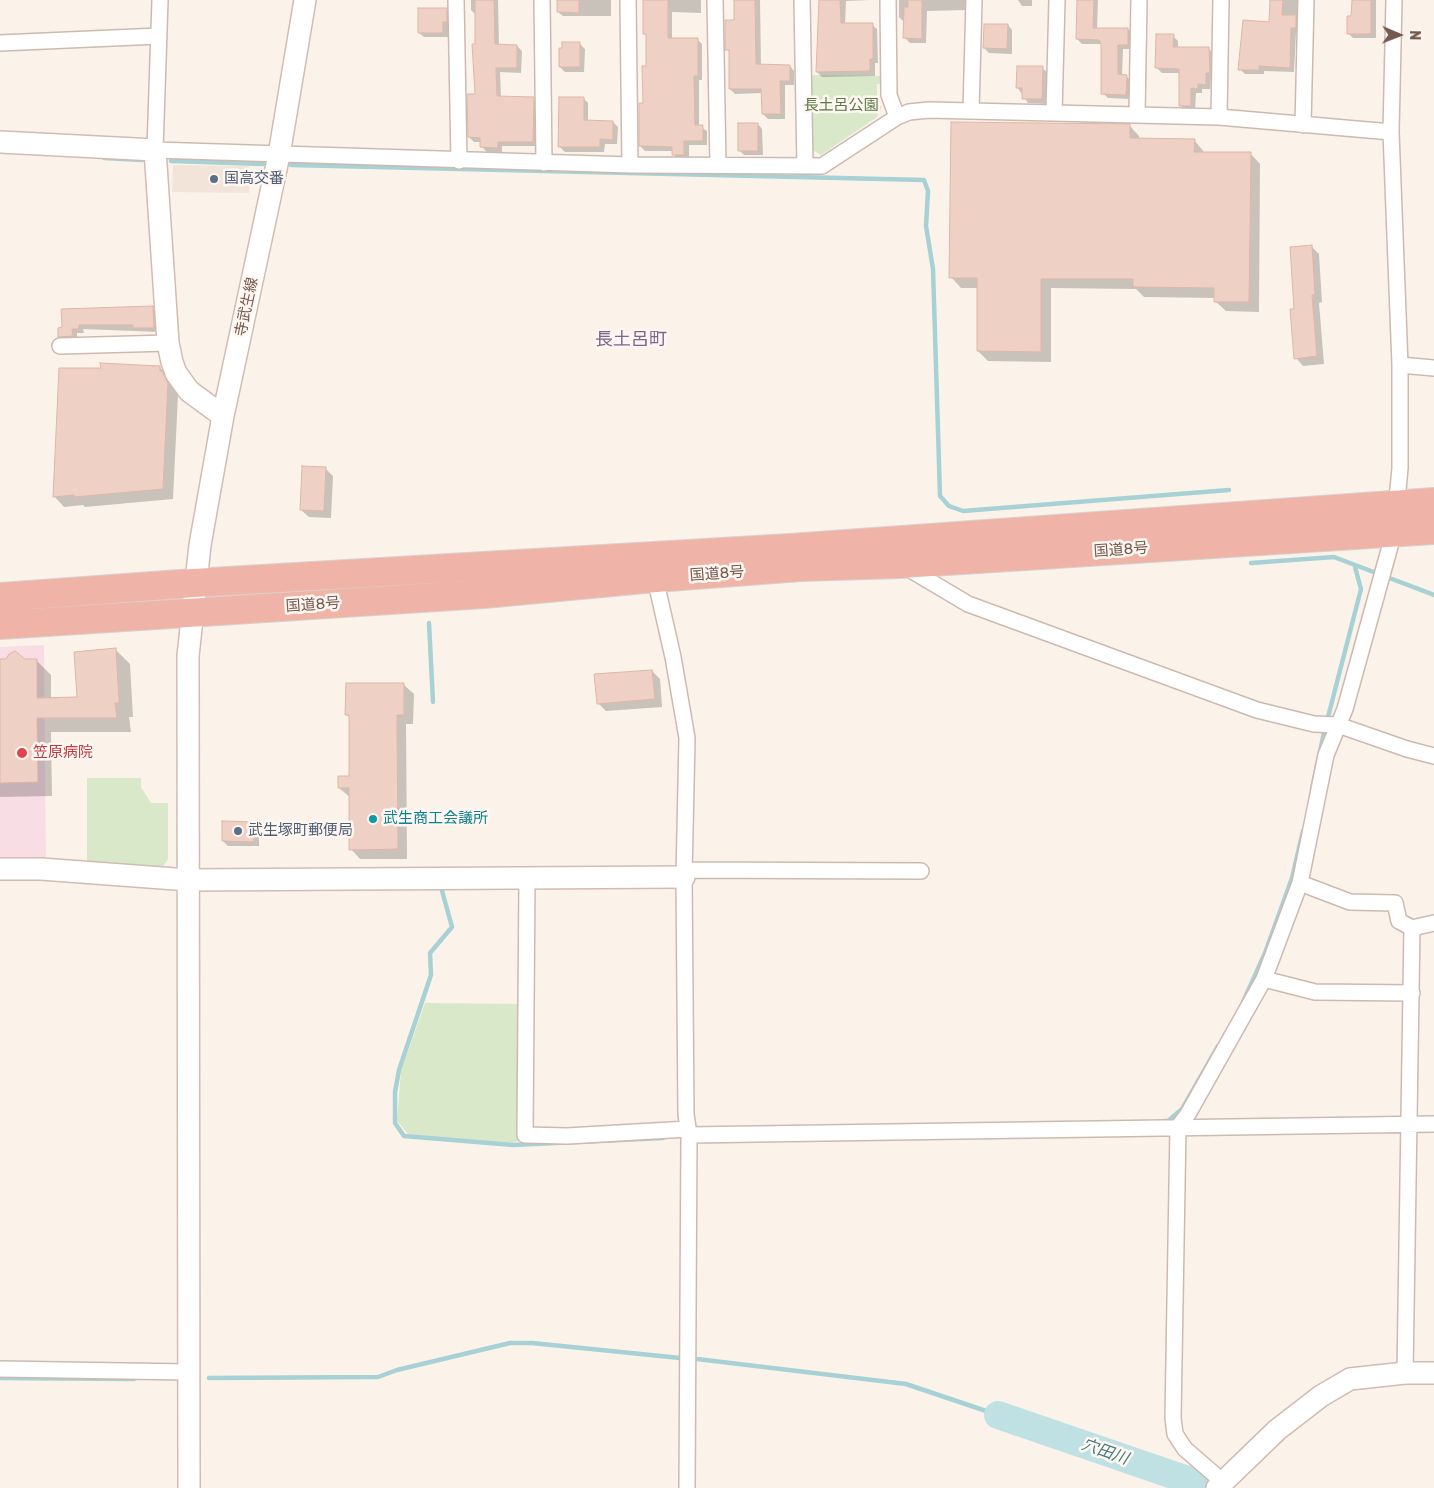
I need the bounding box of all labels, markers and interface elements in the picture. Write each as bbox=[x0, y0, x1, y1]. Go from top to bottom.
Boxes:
north arrow bbox=[1374, 10, 1424, 60]
text: N bbox=[1406, 30, 1423, 40]
park label: 長土呂公園 bbox=[804, 97, 878, 115]
place label: 国高交番 bbox=[224, 170, 284, 188]
marker: 国高交番 bbox=[208, 173, 220, 185]
street label: 寺武生線 bbox=[232, 276, 262, 338]
district label: 長土呂町 bbox=[595, 329, 667, 351]
street label: 国道8号 bbox=[1093, 539, 1149, 561]
street label: 国道8号 bbox=[689, 563, 745, 585]
street label: 国道8号 bbox=[285, 594, 341, 616]
place label: 笠原病院 bbox=[33, 744, 93, 762]
marker: 笠原病院 bbox=[15, 746, 29, 760]
place label: 武生商工会議所 bbox=[383, 810, 488, 828]
marker: 武生商工会議所 bbox=[367, 813, 379, 825]
place label: 武生塚町郵便局 bbox=[248, 822, 353, 840]
marker: 武生塚町郵便局 bbox=[232, 825, 244, 837]
water label: 穴田川 bbox=[1079, 1435, 1131, 1469]

